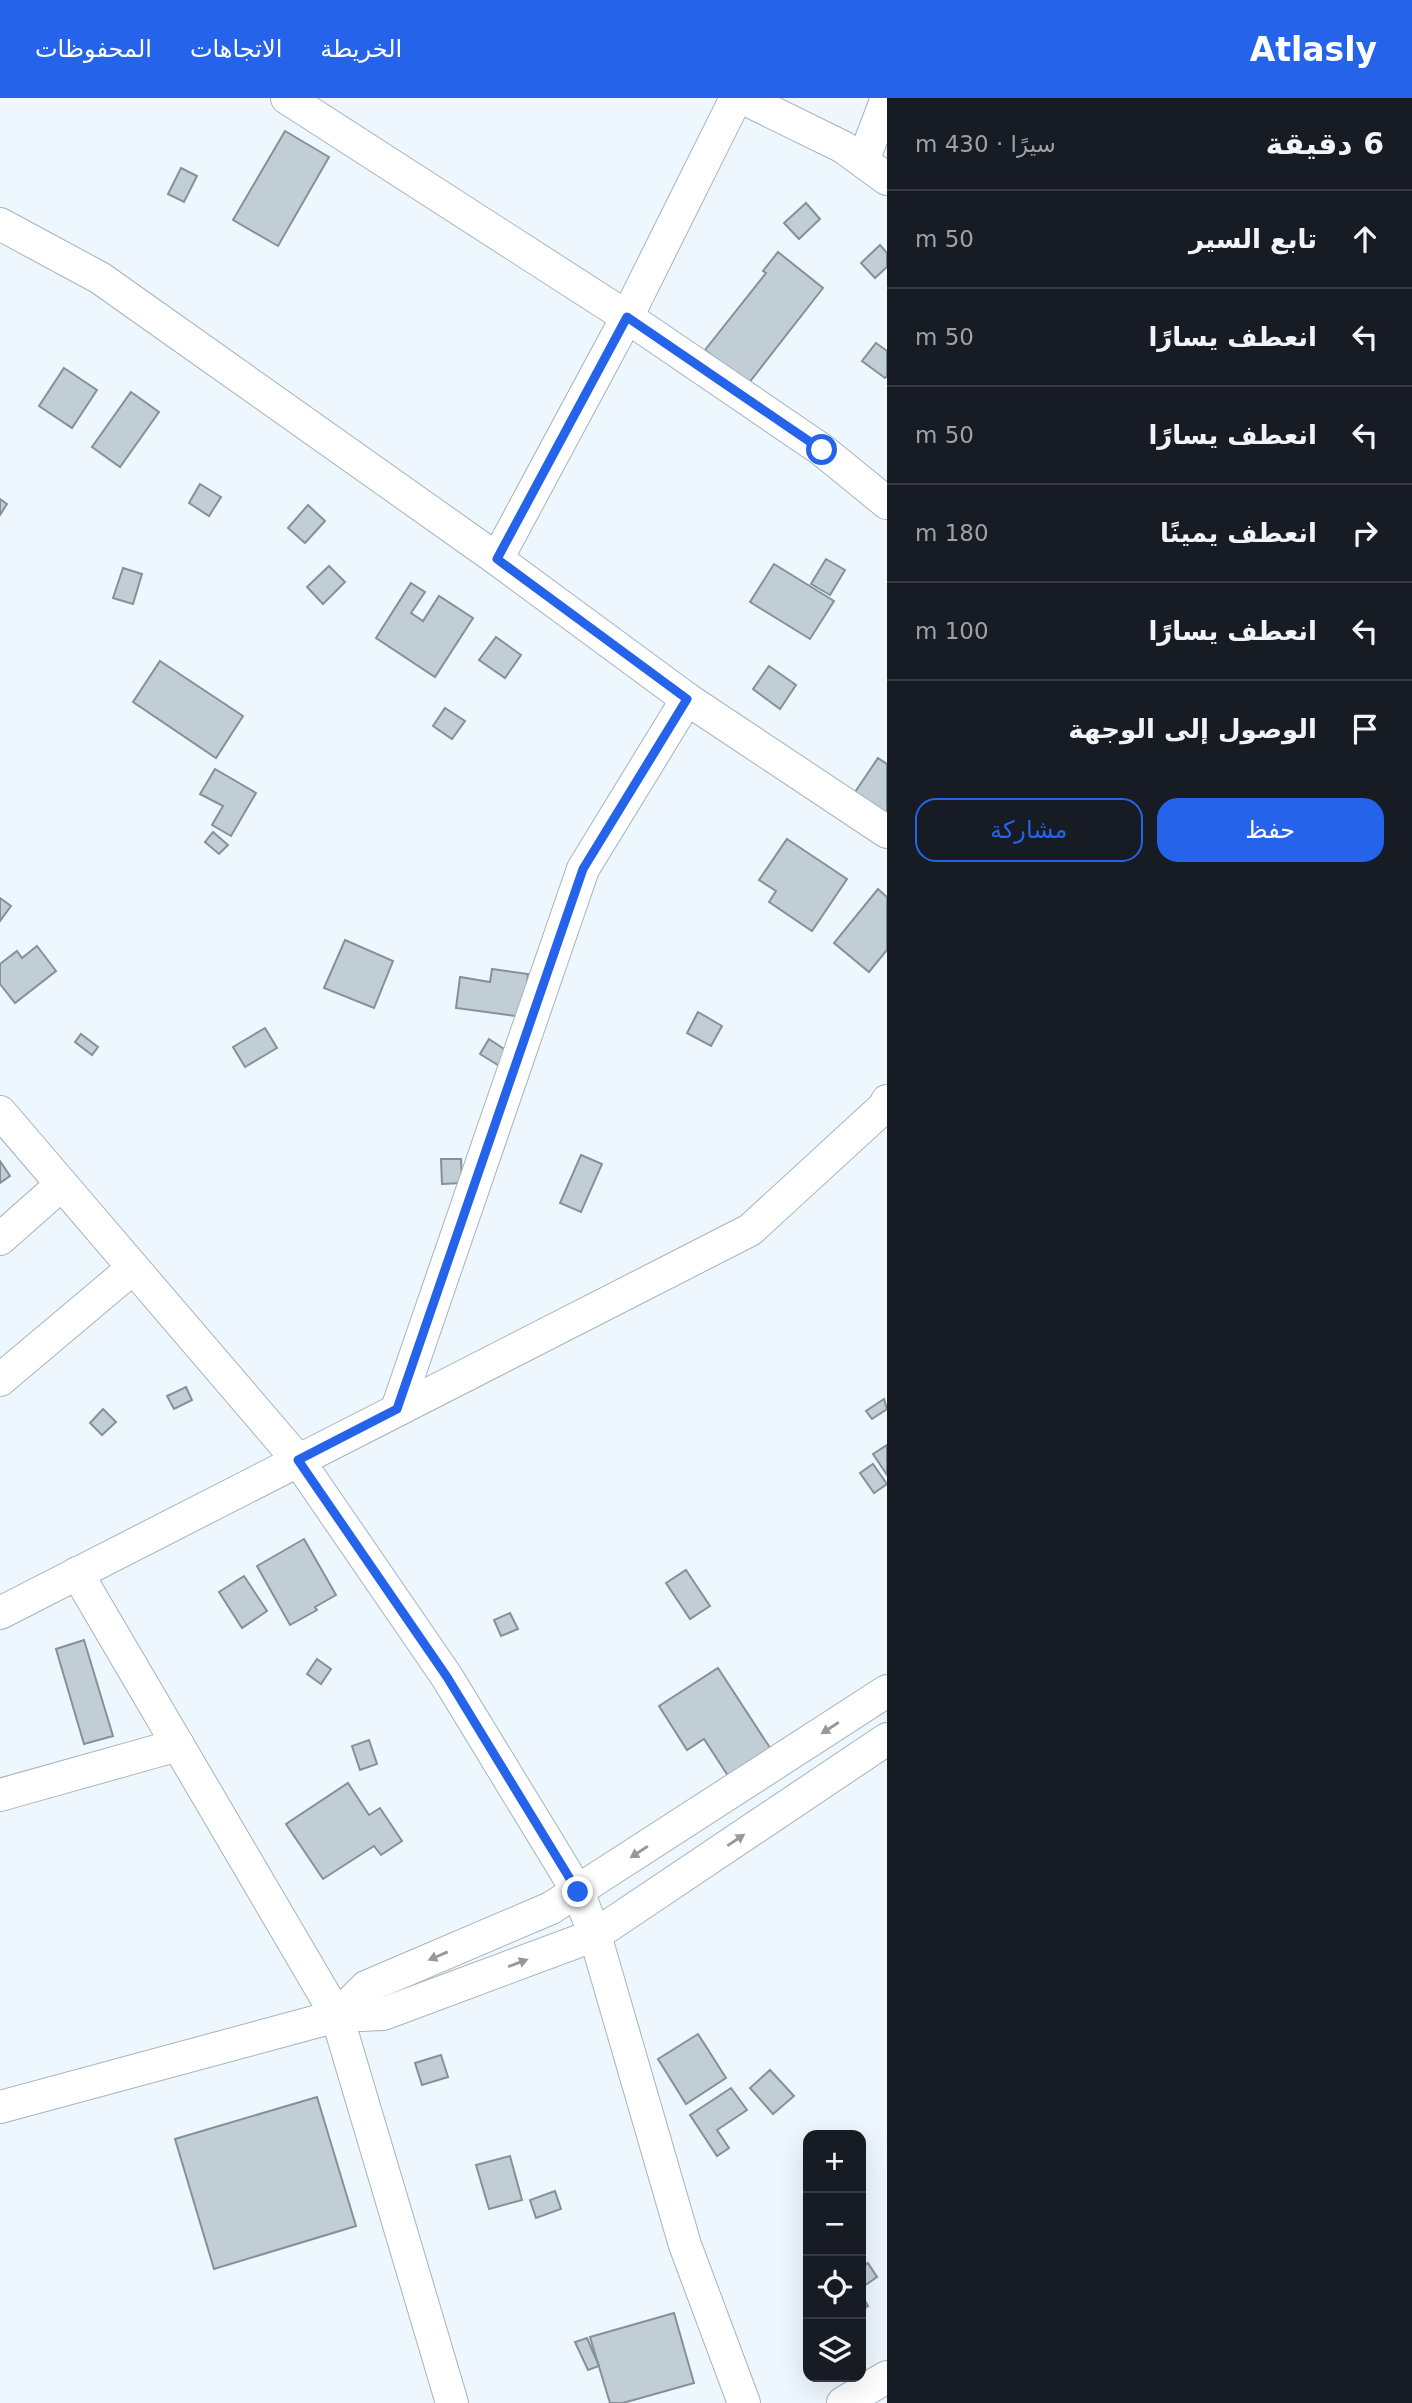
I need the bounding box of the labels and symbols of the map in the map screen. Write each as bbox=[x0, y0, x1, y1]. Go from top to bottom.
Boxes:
route start bbox=[806, 434, 837, 465]
one-way arrow bbox=[821, 1721, 839, 1735]
one-way arrow bbox=[727, 1834, 746, 1847]
one-way arrow bbox=[630, 1845, 648, 1859]
route end bbox=[562, 1876, 593, 1907]
one-way arrow bbox=[427, 1951, 448, 1962]
one-way arrow bbox=[508, 1957, 529, 1968]

